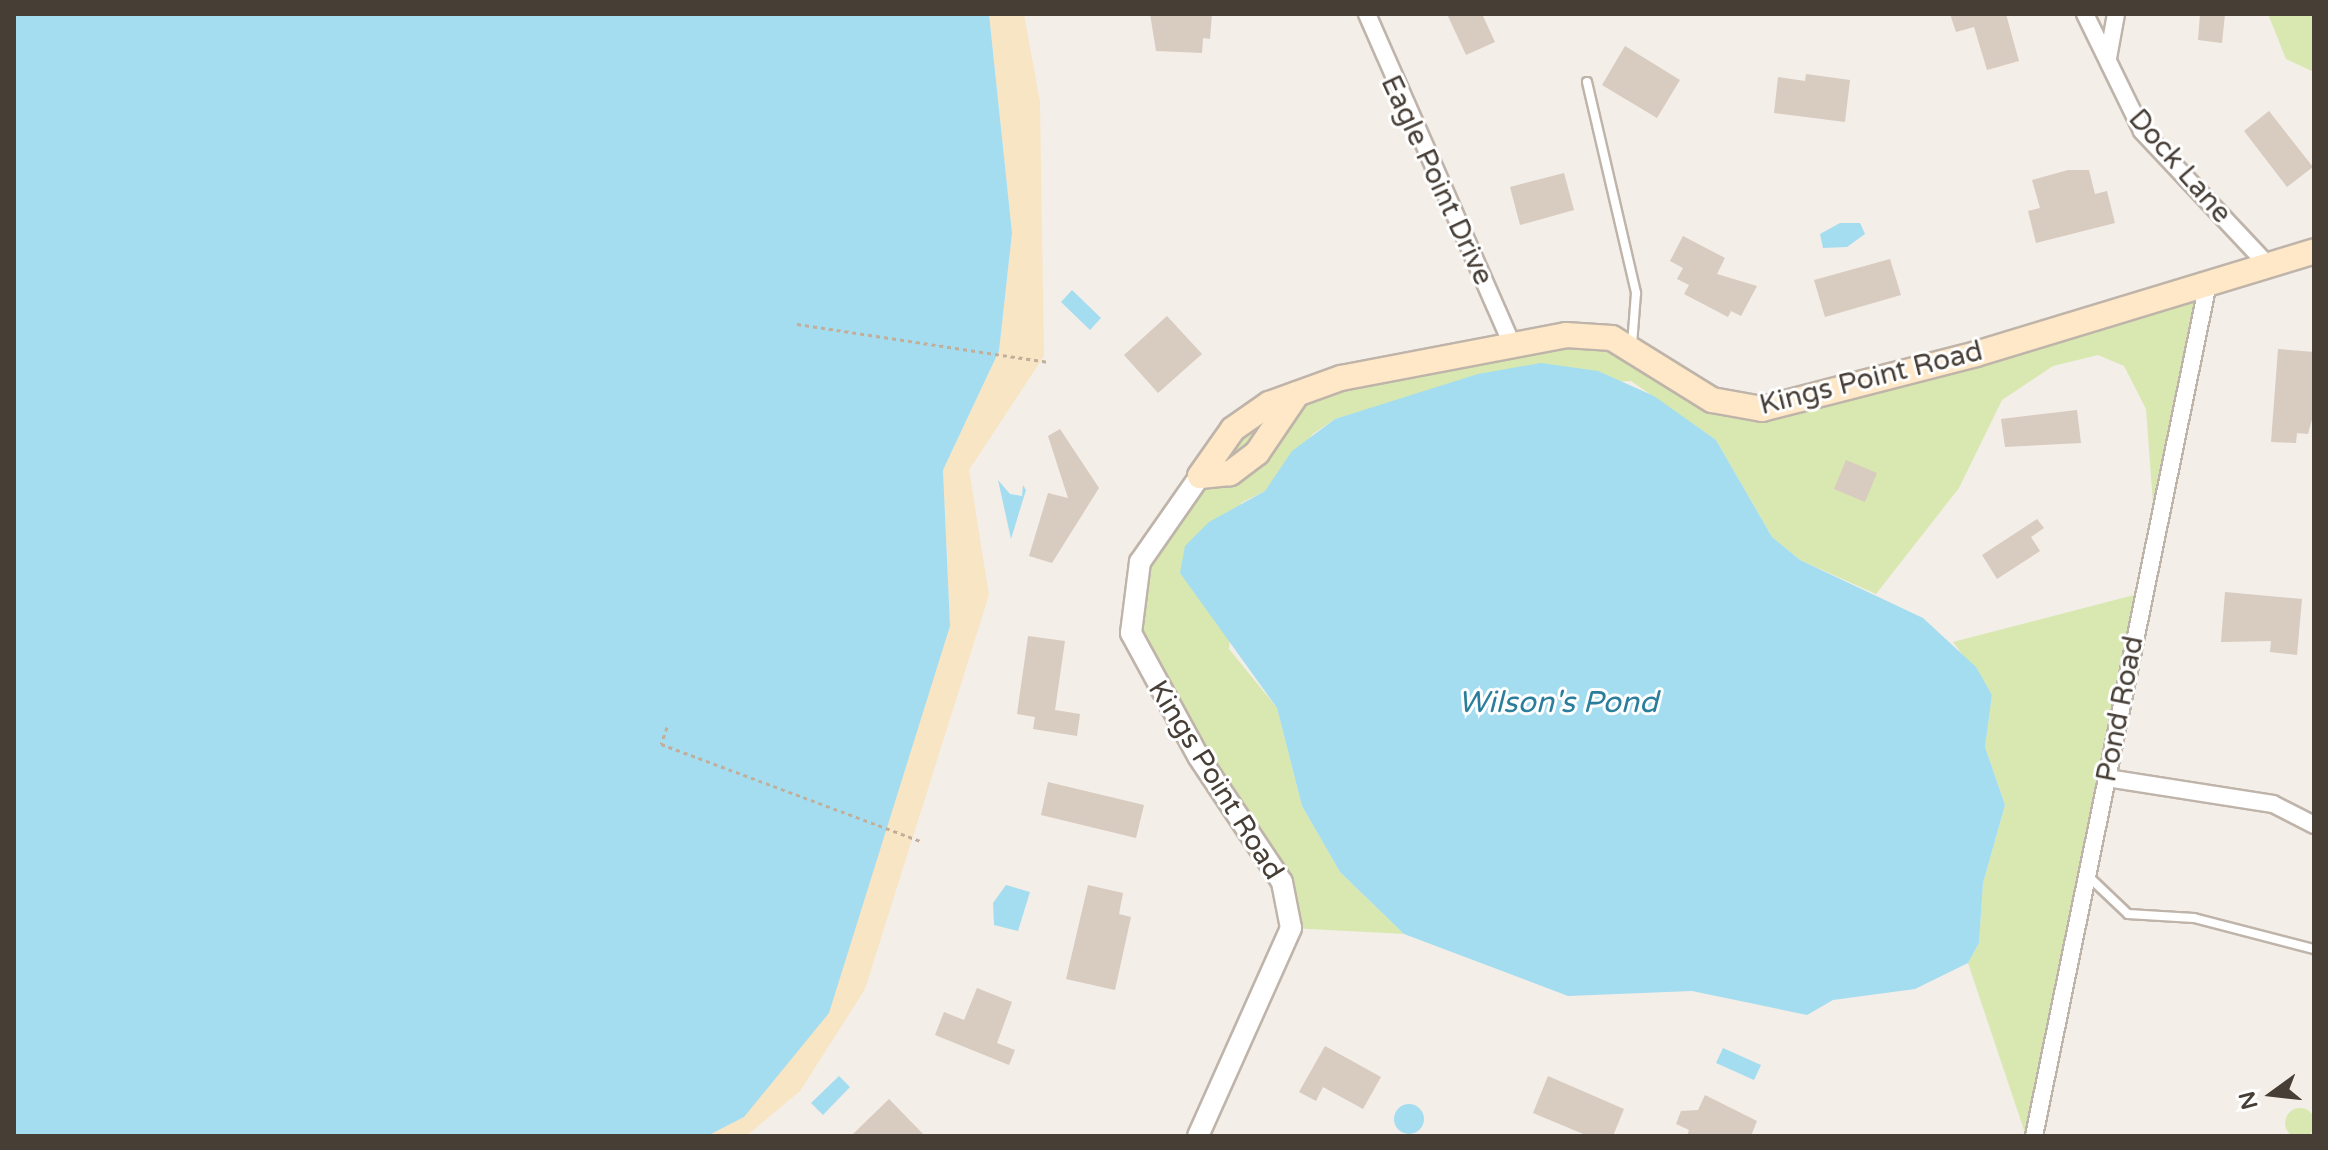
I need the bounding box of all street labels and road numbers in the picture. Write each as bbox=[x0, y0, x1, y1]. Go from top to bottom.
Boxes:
street label: Eagle Point Drive bbox=[1374, 70, 1500, 290]
street label: Dock Lane bbox=[2121, 102, 2239, 230]
street label: Kings Point Road bbox=[1756, 334, 1986, 422]
street label: Pond Road bbox=[2089, 633, 2151, 785]
street label: Kings Point Road bbox=[1141, 674, 1291, 886]

